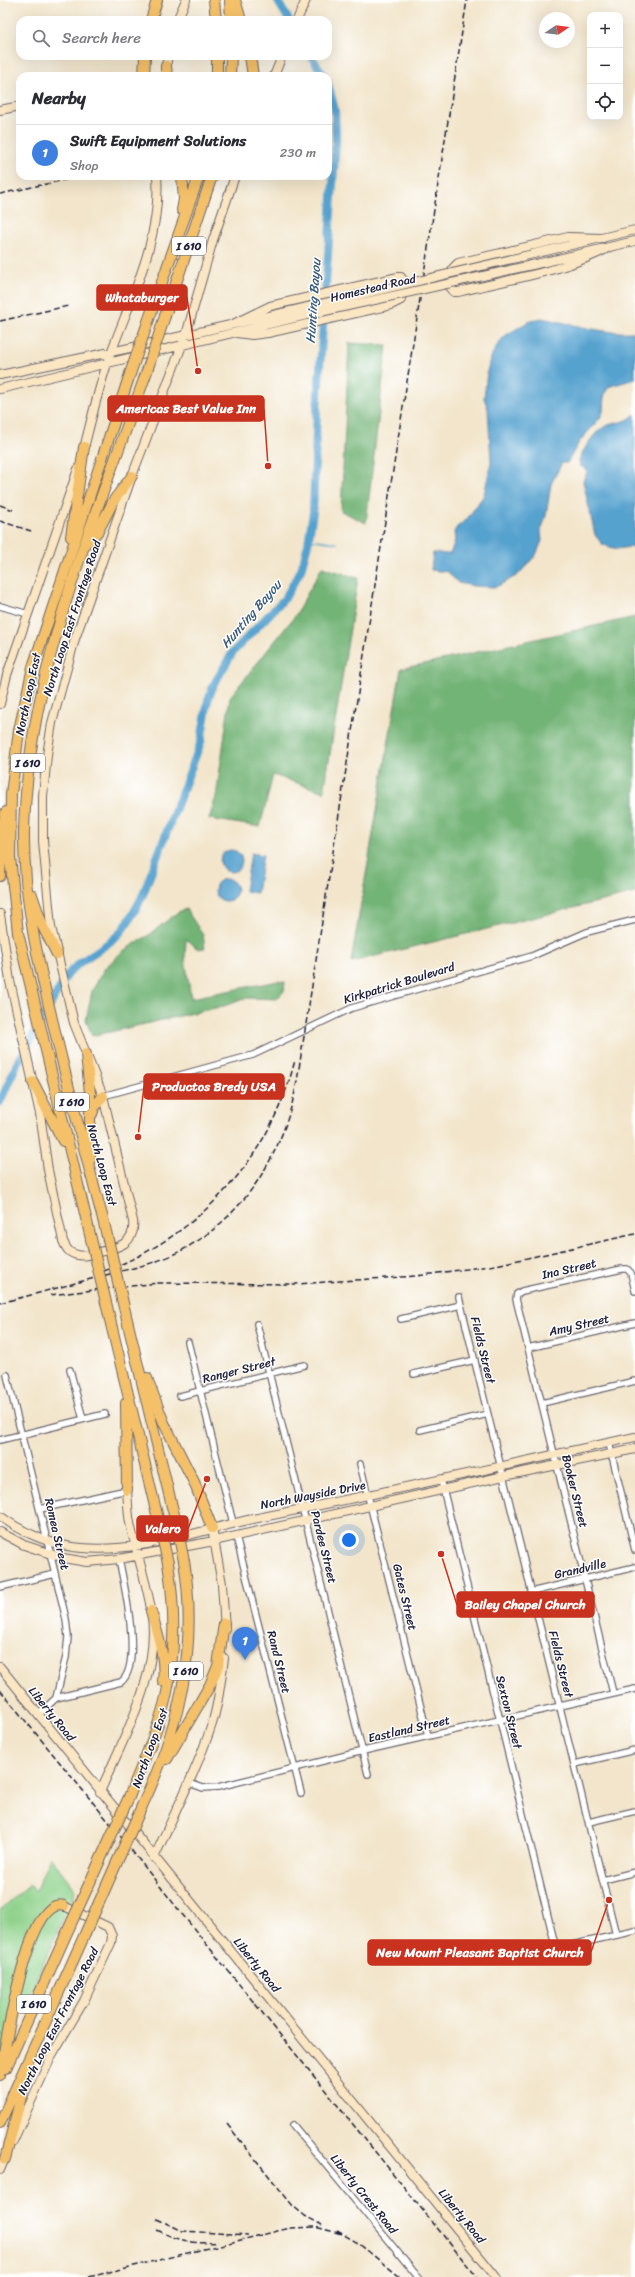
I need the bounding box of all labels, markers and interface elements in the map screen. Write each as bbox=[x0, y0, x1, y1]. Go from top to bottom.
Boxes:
north arrow bbox=[539, 12, 575, 48]
map controls bbox=[587, 12, 623, 120]
button: + bbox=[587, 12, 623, 48]
search box bbox=[16, 16, 332, 60]
text: Search here bbox=[62, 25, 141, 51]
icon: search bbox=[30, 27, 52, 49]
button: − bbox=[587, 48, 623, 84]
text: Nearby bbox=[32, 83, 86, 113]
button: locate bbox=[587, 84, 623, 120]
text: Swift Equipment Solutions bbox=[70, 128, 246, 154]
text: 1 bbox=[42, 141, 48, 164]
text: 230 m bbox=[280, 141, 316, 164]
text: Shop bbox=[70, 154, 98, 177]
road number: I 610 bbox=[172, 237, 206, 255]
water label: Hunting Bayou bbox=[299, 256, 328, 344]
street label: Homestead Road bbox=[328, 267, 419, 309]
callout: Whataburger bbox=[97, 285, 187, 310]
text: Whataburger bbox=[105, 286, 180, 309]
callout: Americas Best Value Inn bbox=[108, 396, 264, 421]
text: Americas Best Value Inn bbox=[115, 397, 257, 420]
street label: North Loop East Frontage Road bbox=[36, 536, 108, 699]
water label: Hunting Bayou bbox=[215, 573, 289, 653]
street label: North Loop East bbox=[9, 649, 48, 737]
road number: I 610 bbox=[11, 754, 45, 772]
street label: Kirkpatrick Boulevard bbox=[341, 955, 458, 1010]
callout: Productos Bredy USA bbox=[144, 1074, 284, 1099]
text: Productos Bredy USA bbox=[152, 1075, 276, 1098]
road number: I 610 bbox=[55, 1093, 89, 1111]
street label: North Loop East bbox=[80, 1122, 124, 1210]
street label: Ina Street bbox=[539, 1252, 598, 1286]
street label: Amy Street bbox=[546, 1307, 611, 1343]
street label: Fields Street bbox=[464, 1314, 502, 1387]
street label: Ranger Street bbox=[200, 1350, 279, 1390]
street label: Booker Street bbox=[555, 1452, 595, 1530]
street label: North Wayside Drive bbox=[258, 1474, 368, 1516]
street label: Romea Street bbox=[38, 1496, 76, 1572]
street label: Pardee Street bbox=[304, 1508, 344, 1586]
callout: Valero bbox=[137, 1516, 188, 1541]
text: Valero bbox=[145, 1517, 181, 1540]
your location bbox=[339, 1530, 359, 1550]
street label: Grandville bbox=[552, 1552, 608, 1586]
street label: Gates Street bbox=[386, 1561, 424, 1633]
callout: Bailey Chapel Church bbox=[457, 1592, 594, 1617]
text: Bailey Chapel Church bbox=[464, 1593, 586, 1616]
pin: 1 bbox=[232, 1627, 258, 1660]
street label: Rand Street bbox=[261, 1628, 297, 1696]
street label: Fields Street bbox=[542, 1628, 580, 1701]
road number: I 610 bbox=[169, 1662, 203, 1680]
street label: Sexton Street bbox=[489, 1673, 529, 1752]
street label: Liberty Road bbox=[23, 1681, 82, 1747]
street label: North Loop East bbox=[125, 1704, 175, 1791]
street label: Eastland Street bbox=[366, 1709, 452, 1749]
street label: Liberty Road bbox=[228, 1932, 287, 1998]
callout: New Mount Pleasant Baptist Church bbox=[368, 1940, 591, 1965]
text: New Mount Pleasant Baptist Church bbox=[375, 1941, 584, 1964]
street label: North Loop East Frontage Road bbox=[11, 1943, 105, 2099]
road number: I 610 bbox=[17, 1995, 51, 2013]
street label: Liberty Crest Road bbox=[325, 2149, 404, 2240]
street label: Liberty Road bbox=[433, 2183, 492, 2249]

